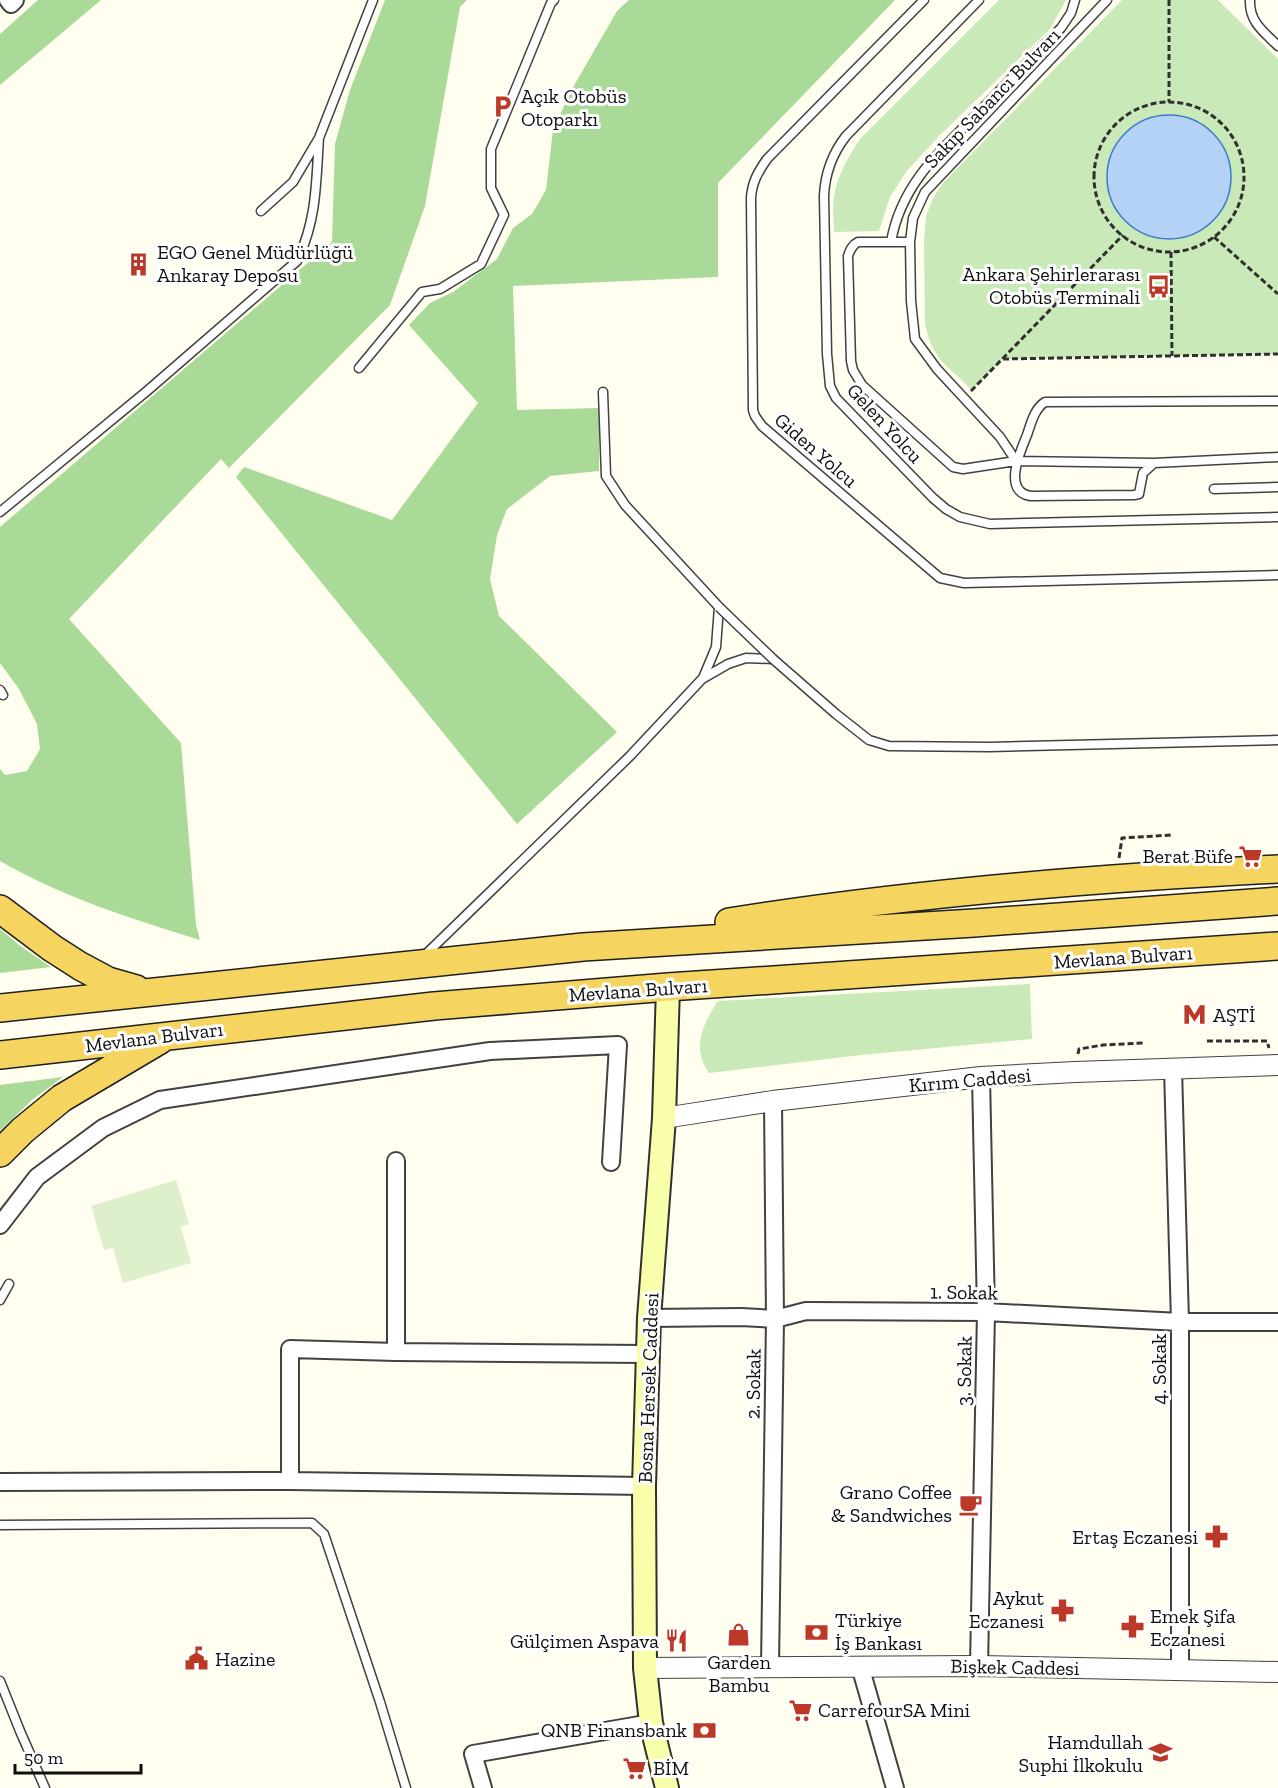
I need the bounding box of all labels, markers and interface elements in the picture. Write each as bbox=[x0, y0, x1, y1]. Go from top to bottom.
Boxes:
street label: Sakıp Sabancı Bulvarı bbox=[919, 23, 1065, 173]
place label: Açık Otobüs Otoparkı bbox=[521, 84, 626, 131]
parking icon: Açık Otobüs Otoparkı bbox=[490, 94, 516, 120]
place label: EGO Genel Müdürlüğü Ankaray Deposu bbox=[157, 240, 353, 287]
building icon: EGO Genel Müdürlüğü Ankaray Deposu bbox=[126, 251, 152, 277]
place label: Ankara Şehirlerarası Otobüs Terminali bbox=[963, 262, 1140, 309]
bus stop icon: Ankara Şehirlerarası Otobüs Terminali bbox=[1145, 273, 1171, 299]
street label: Gelen Yolcu bbox=[842, 378, 928, 468]
street label: Giden Yolcu bbox=[770, 408, 862, 492]
supermarket icon: Berat Büfe bbox=[1238, 843, 1264, 869]
place label: Berat Büfe bbox=[1143, 844, 1233, 868]
street label: Mevlana Bulvarı bbox=[1053, 940, 1194, 974]
street label: Mevlana Bulvarı bbox=[568, 973, 709, 1007]
metro station icon: AŞTİ bbox=[1182, 1002, 1208, 1028]
place label: AŞTİ bbox=[1213, 1003, 1255, 1027]
street label: Mevlana Bulvarı bbox=[84, 1017, 225, 1057]
street label: Kırım Caddesi bbox=[908, 1063, 1032, 1097]
street label: 1. Sokak bbox=[930, 1279, 999, 1305]
street label: Bosna Hersek Caddesi bbox=[633, 1292, 663, 1484]
street label: 4. Sokak bbox=[1147, 1333, 1171, 1404]
street label: 3. Sokak bbox=[951, 1335, 977, 1406]
street label: 2. Sokak bbox=[740, 1348, 766, 1419]
place label: Grano Coffee & Sandwiches bbox=[831, 1480, 952, 1527]
cafe icon: Grano Coffee & Sandwiches bbox=[957, 1491, 983, 1517]
pharmacy icon: Ertaş Eczanesi bbox=[1203, 1524, 1229, 1550]
place label: Ertaş Eczanesi bbox=[1072, 1525, 1198, 1549]
place label: Aykut Eczanesi bbox=[969, 1586, 1045, 1633]
pharmacy icon: Aykut Eczanesi bbox=[1049, 1597, 1075, 1623]
place label: Emek Şifa Eczanesi bbox=[1150, 1604, 1236, 1651]
place label: Türkiye İş Bankası bbox=[835, 1608, 923, 1655]
pharmacy icon: Emek Şifa Eczanesi bbox=[1119, 1614, 1145, 1640]
bank icon: Türkiye İş Bankası bbox=[804, 1619, 830, 1645]
shop icon: Garden Bambu bbox=[726, 1622, 752, 1648]
restaurant icon: Gülçimen Aspava bbox=[664, 1628, 690, 1654]
place label: Gülçimen Aspava bbox=[510, 1629, 659, 1653]
public building icon: Hazine bbox=[184, 1646, 210, 1672]
place label: Hazine bbox=[215, 1647, 275, 1671]
place label: Garden Bambu bbox=[707, 1650, 771, 1697]
street label: Bişkek Caddesi bbox=[950, 1654, 1080, 1680]
supermarket icon: CarrefourSA Mini bbox=[787, 1697, 813, 1723]
place label: CarrefourSA Mini bbox=[818, 1698, 971, 1722]
bank icon: QNB Finansbank bbox=[692, 1717, 718, 1743]
place label: QNB Finansbank bbox=[541, 1718, 688, 1742]
place label: Hamdullah Suphi İlkokulu bbox=[1019, 1730, 1144, 1777]
scale bar bbox=[15, 1737, 141, 1775]
school or university icon: Hamdullah Suphi İlkokulu bbox=[1148, 1740, 1174, 1766]
text: 50 m bbox=[24, 1747, 64, 1769]
supermarket icon: BİM bbox=[622, 1755, 648, 1781]
place label: BİM bbox=[653, 1756, 689, 1780]

